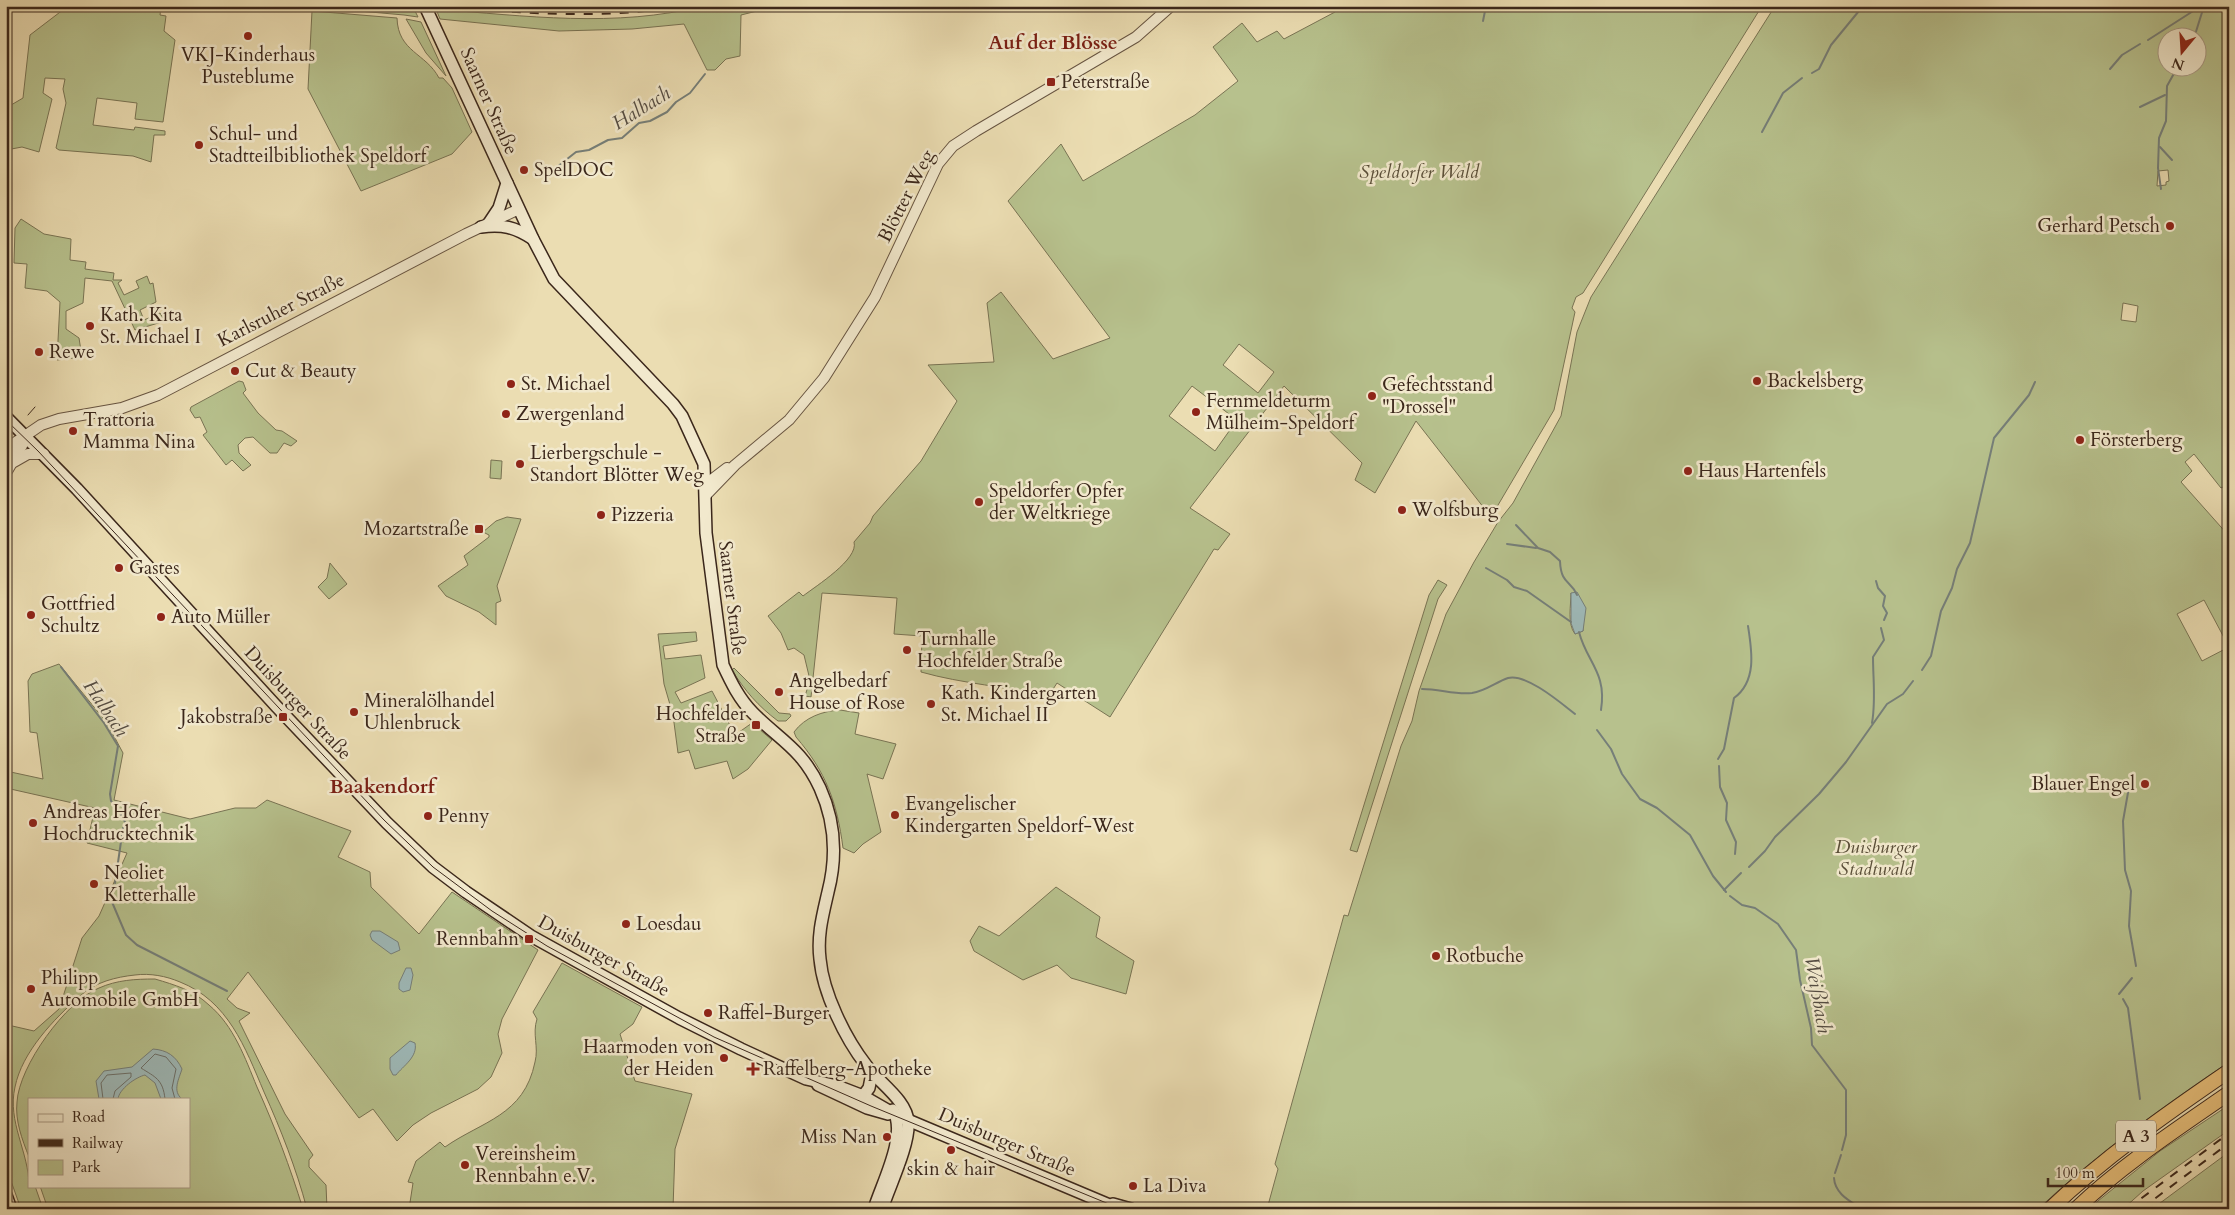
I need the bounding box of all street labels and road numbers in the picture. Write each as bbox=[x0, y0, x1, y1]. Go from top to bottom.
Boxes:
street label: Saarner Straße bbox=[454, 43, 524, 159]
street label: Blötter Weg bbox=[872, 145, 941, 247]
street label: Karlsruher Straße bbox=[213, 267, 349, 353]
street label: Saarner Straße bbox=[712, 539, 752, 657]
street label: Duisburger Straße bbox=[238, 640, 358, 766]
street label: Duisburger Straße bbox=[533, 909, 675, 1003]
street label: Duisburger Straße bbox=[934, 1101, 1080, 1183]
road number: A 3 bbox=[2116, 1120, 2156, 1152]

